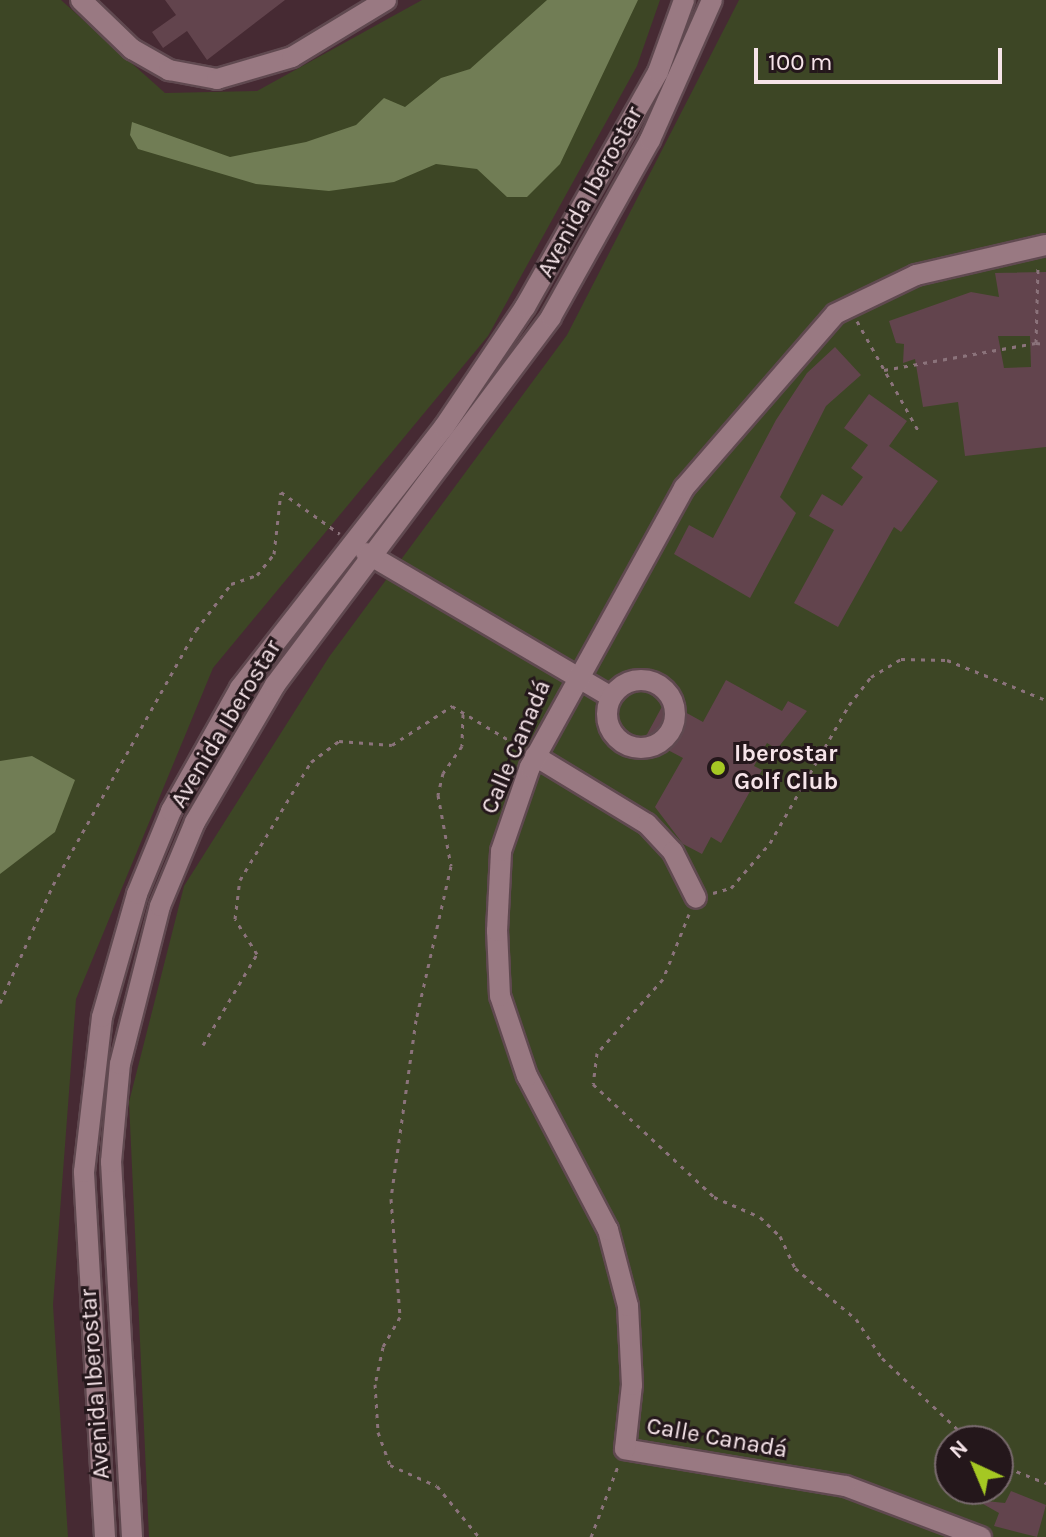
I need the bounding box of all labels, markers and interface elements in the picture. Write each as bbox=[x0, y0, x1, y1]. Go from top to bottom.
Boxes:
scale bar bbox=[758, 32, 1006, 82]
text: 100 m bbox=[768, 48, 833, 76]
street label: Avenida Iberostar bbox=[531, 101, 649, 283]
street label: Avenida Iberostar bbox=[164, 635, 288, 813]
street label: Calle Canadá bbox=[475, 676, 557, 818]
place label: Iberostar Golf Club bbox=[734, 740, 838, 796]
marker: Iberostar Golf Club bbox=[709, 759, 727, 777]
street label: Avenida Iberostar bbox=[74, 1288, 116, 1480]
street label: Calle Canadá bbox=[644, 1411, 790, 1465]
north arrow bbox=[934, 1425, 1014, 1505]
text: N bbox=[944, 1434, 973, 1464]

